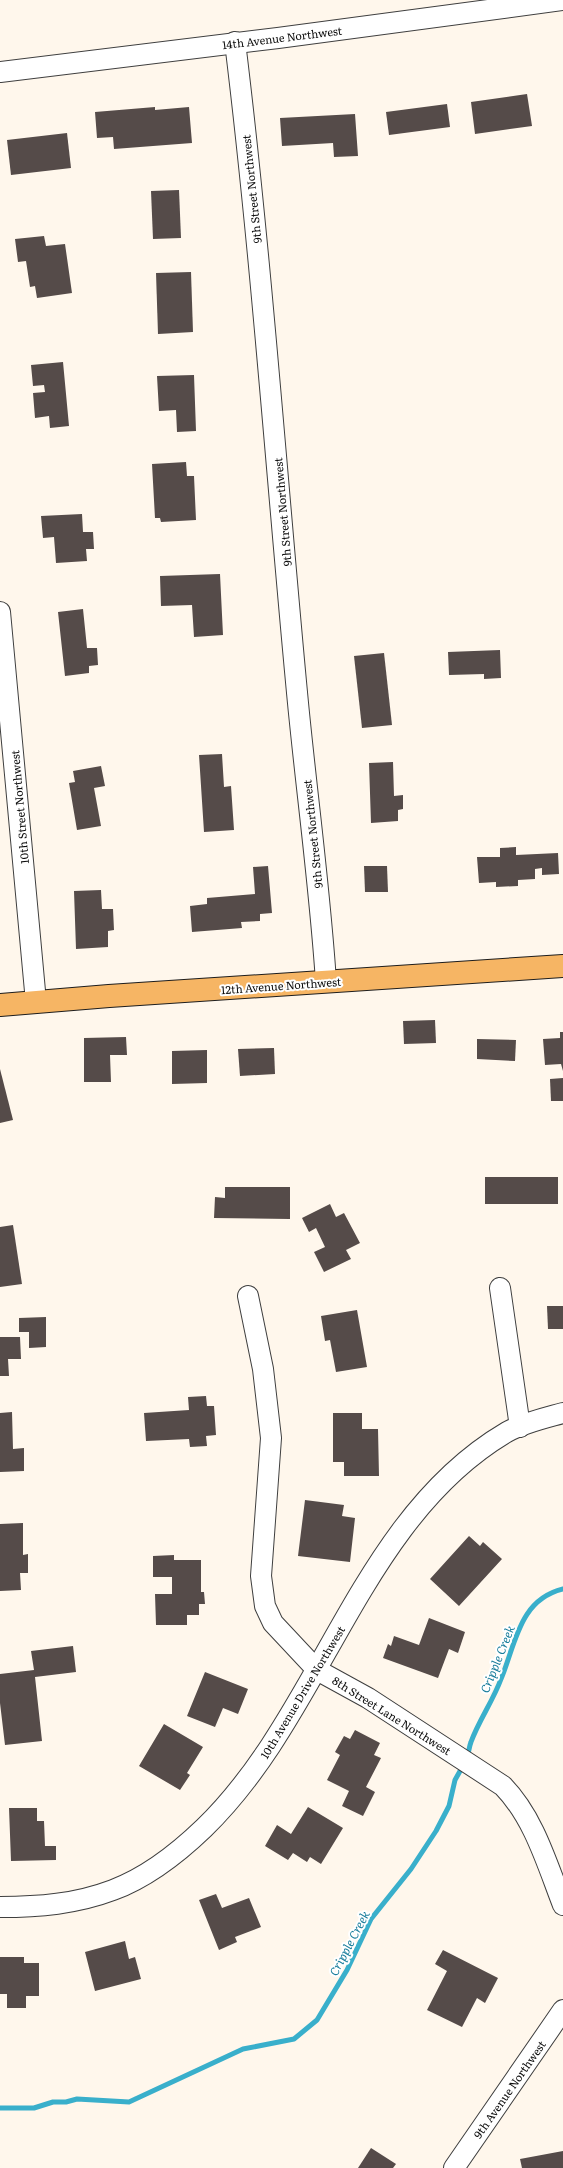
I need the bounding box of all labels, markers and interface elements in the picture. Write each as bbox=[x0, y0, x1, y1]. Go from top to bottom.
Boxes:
street label: 14th Avenue Northwest bbox=[221, 22, 343, 52]
street label: 9th Street Northwest bbox=[237, 133, 265, 244]
street label: 9th Street Northwest bbox=[269, 456, 295, 567]
street label: 10th Street Northwest bbox=[6, 749, 32, 865]
street label: 9th Street Northwest bbox=[298, 778, 326, 889]
street label: 12th Avenue Northwest bbox=[220, 973, 342, 997]
street label: 10th Avenue Drive Northwest bbox=[256, 1622, 348, 1761]
water label: Cripple Creek bbox=[475, 1622, 519, 1696]
street label: 8th Street Lane Northwest bbox=[330, 1672, 455, 1758]
water label: Cripple Creek bbox=[324, 1907, 374, 1979]
street label: 9th Avenue Northwest bbox=[469, 2036, 549, 2141]

